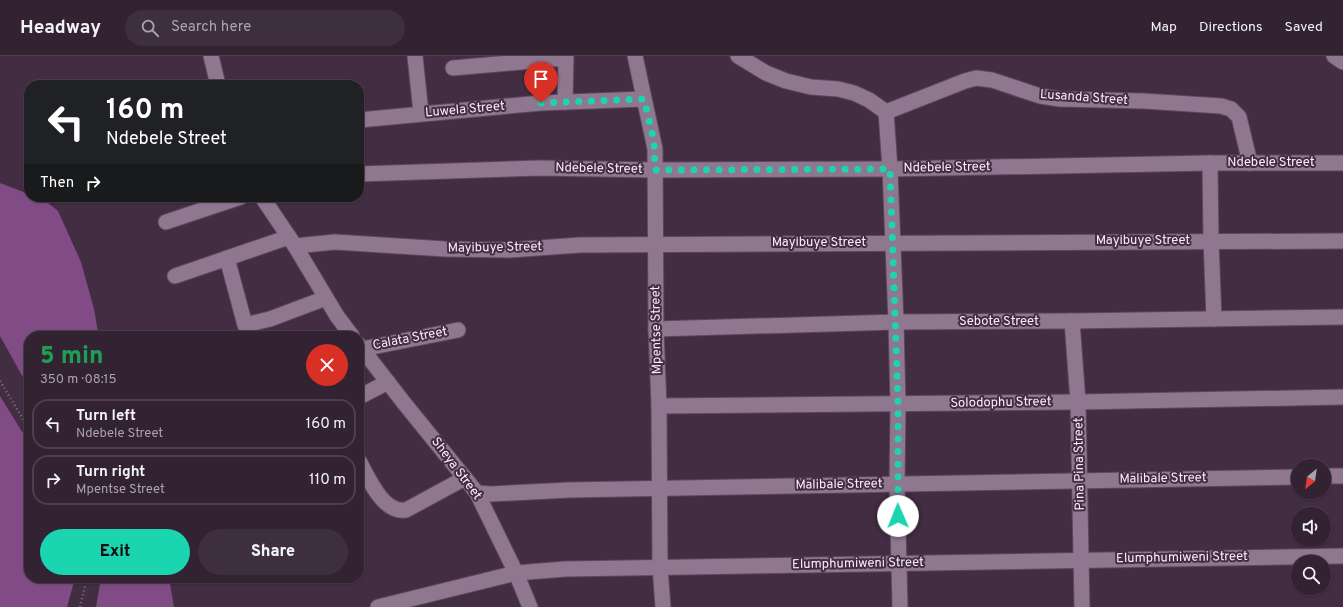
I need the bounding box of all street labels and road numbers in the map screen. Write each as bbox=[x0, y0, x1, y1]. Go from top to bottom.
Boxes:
street label: Lusanda Street bbox=[1040, 87, 1129, 109]
street label: Luwela Street bbox=[425, 99, 506, 121]
street label: Ndebele Street bbox=[1227, 155, 1315, 171]
street label: Ndebele Street bbox=[903, 159, 991, 177]
street label: Ndebele Street bbox=[555, 160, 643, 178]
street label: Mayibuye Street bbox=[1096, 233, 1190, 249]
street label: Mayibuye Street bbox=[772, 235, 866, 251]
street label: Mayibuye Street bbox=[448, 239, 542, 257]
street label: Mpentse Street bbox=[648, 285, 666, 375]
street label: Sebote Street bbox=[959, 314, 1039, 330]
street label: Calata Street bbox=[371, 324, 449, 354]
street label: Solodophu Street bbox=[950, 394, 1052, 412]
street label: Pina Pina Street bbox=[1071, 417, 1089, 511]
street label: Sheya Street bbox=[427, 434, 485, 504]
street label: Malibale Street bbox=[1119, 470, 1207, 488]
street label: Malibale Street bbox=[795, 476, 883, 494]
street label: Elumphumiweni Street bbox=[1116, 549, 1248, 567]
street label: Elumphumiweni Street bbox=[792, 555, 924, 573]

